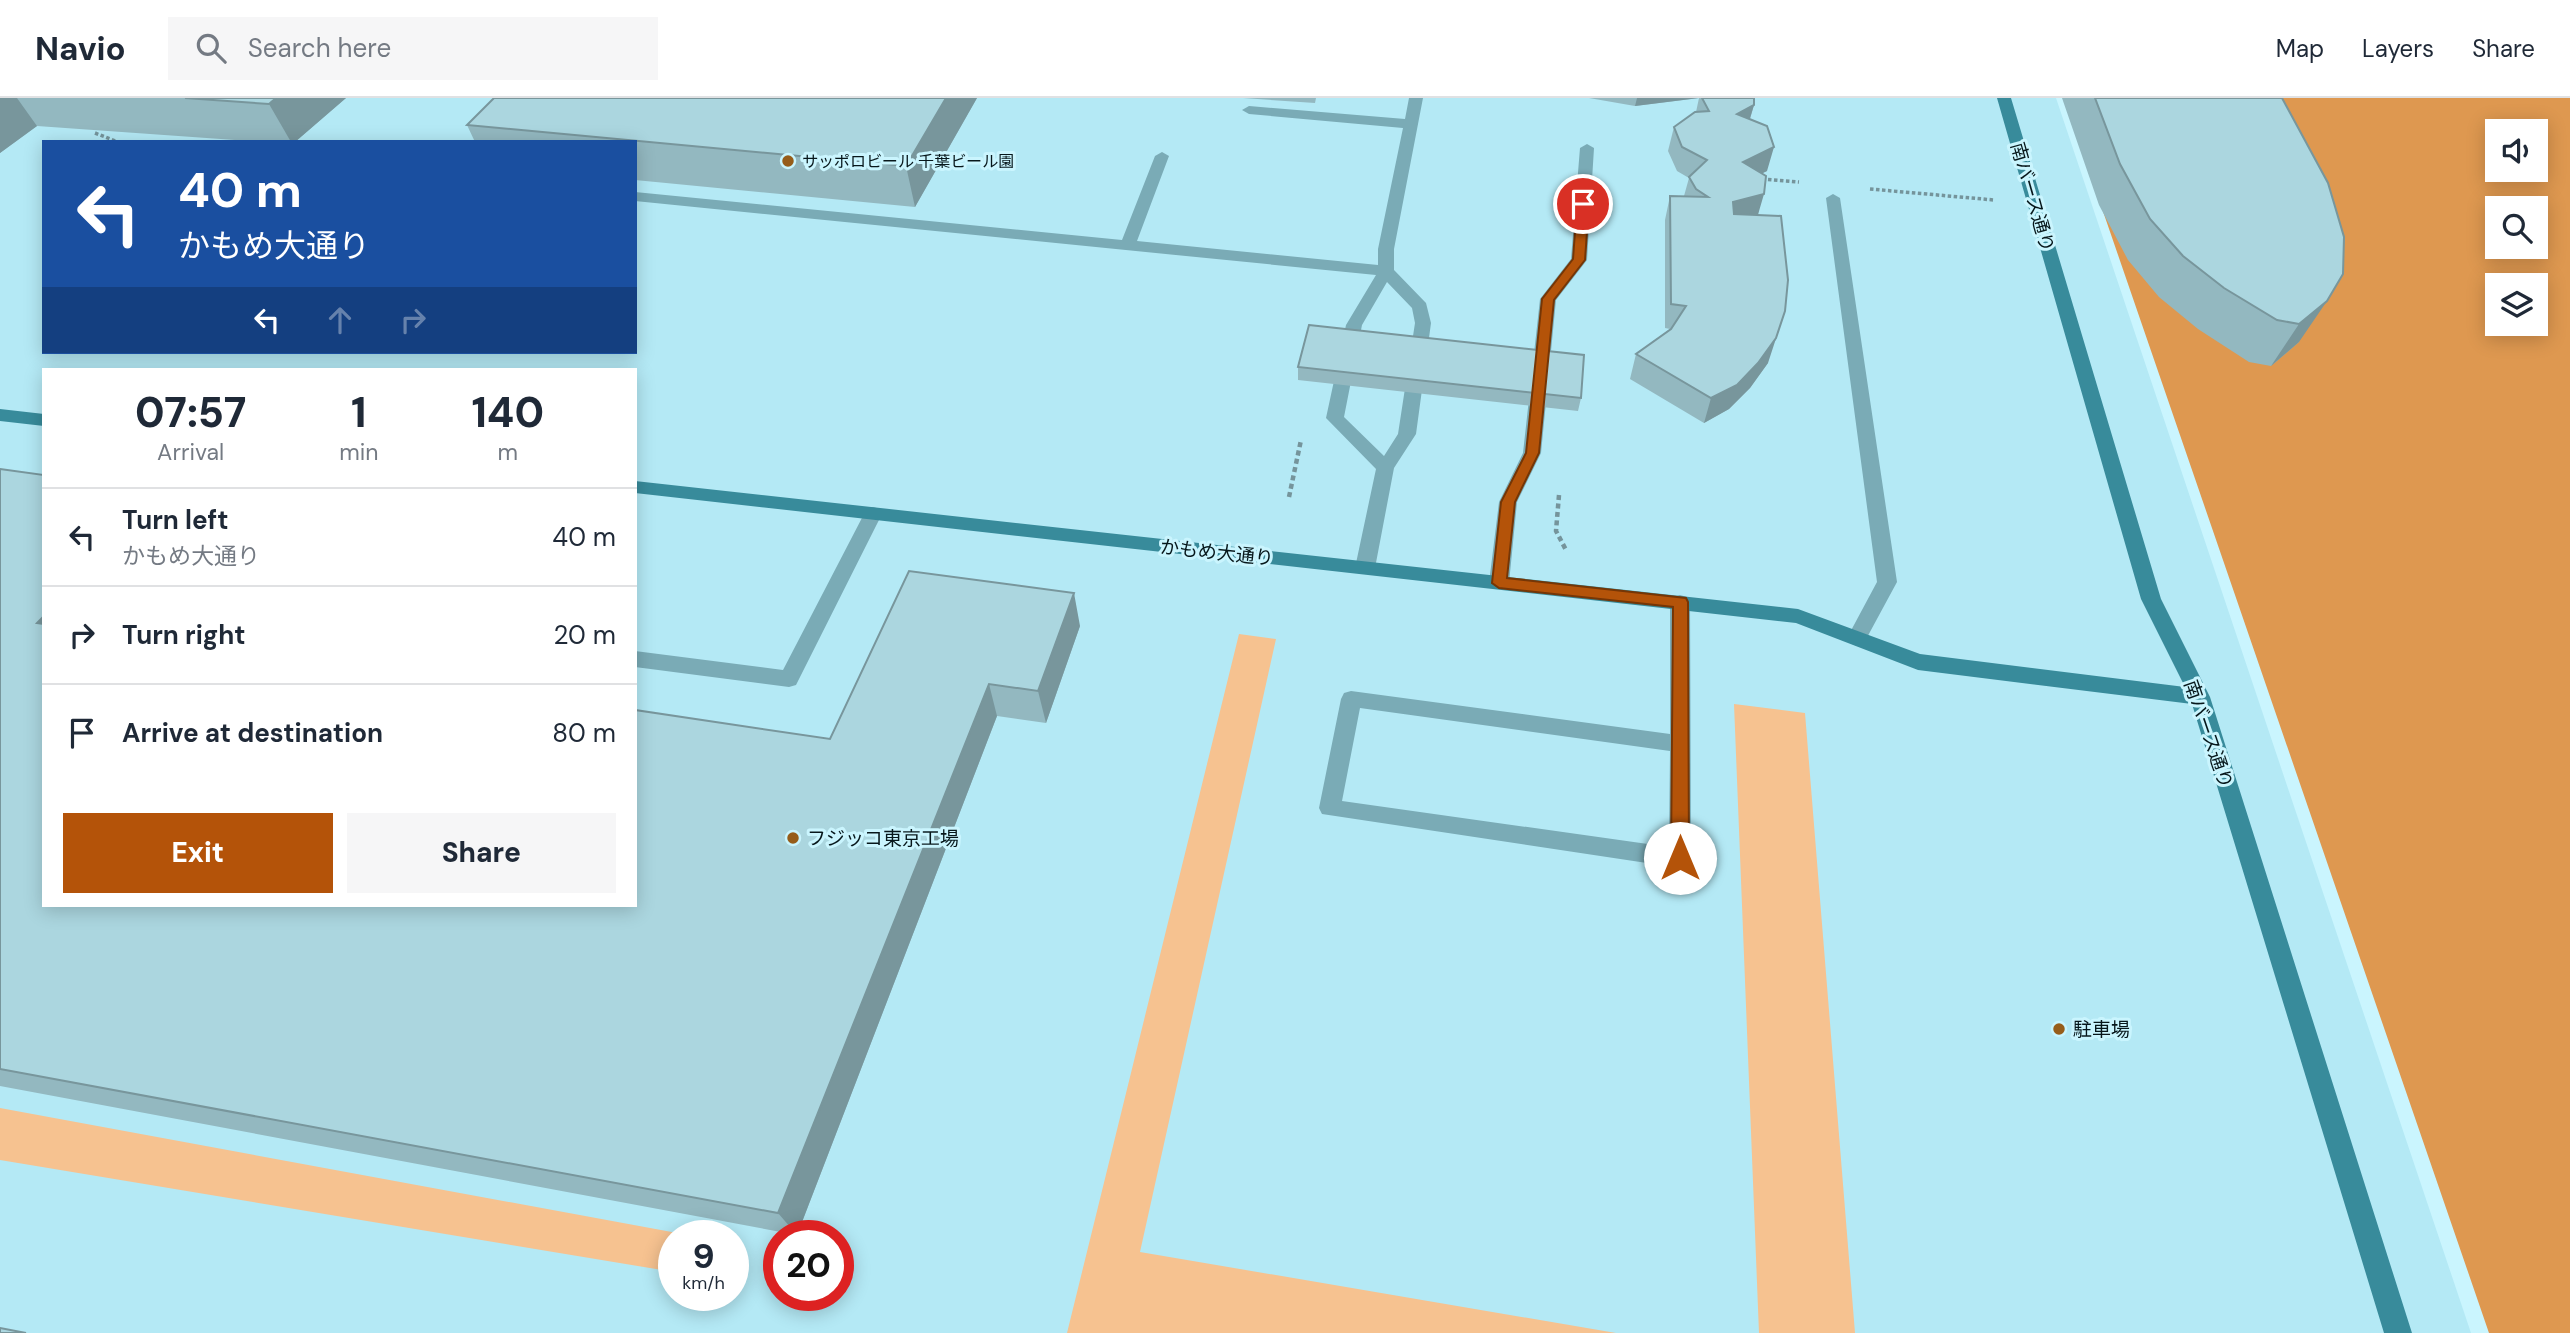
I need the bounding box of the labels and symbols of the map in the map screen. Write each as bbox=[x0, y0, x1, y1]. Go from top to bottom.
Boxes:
street label: 南バース通り bbox=[2005, 139, 2060, 255]
place label: サッポロビール 千葉ビール園 bbox=[802, 151, 1014, 172]
marker: サッポロビール 千葉ビール園 bbox=[780, 153, 796, 169]
pin bbox=[1553, 174, 1613, 234]
street label: かもめ大通り bbox=[1159, 534, 1275, 571]
street label: 南バース通り bbox=[2178, 677, 2239, 792]
position arrow bbox=[1643, 821, 1717, 895]
place label: フジッコ東京工場 bbox=[807, 826, 959, 851]
marker: フジッコ東京工場 bbox=[785, 830, 801, 846]
place label: 駐車場 bbox=[2073, 1017, 2130, 1042]
marker: 駐車場 bbox=[2051, 1021, 2067, 1037]
speed limit sign: 20 bbox=[763, 1220, 854, 1311]

